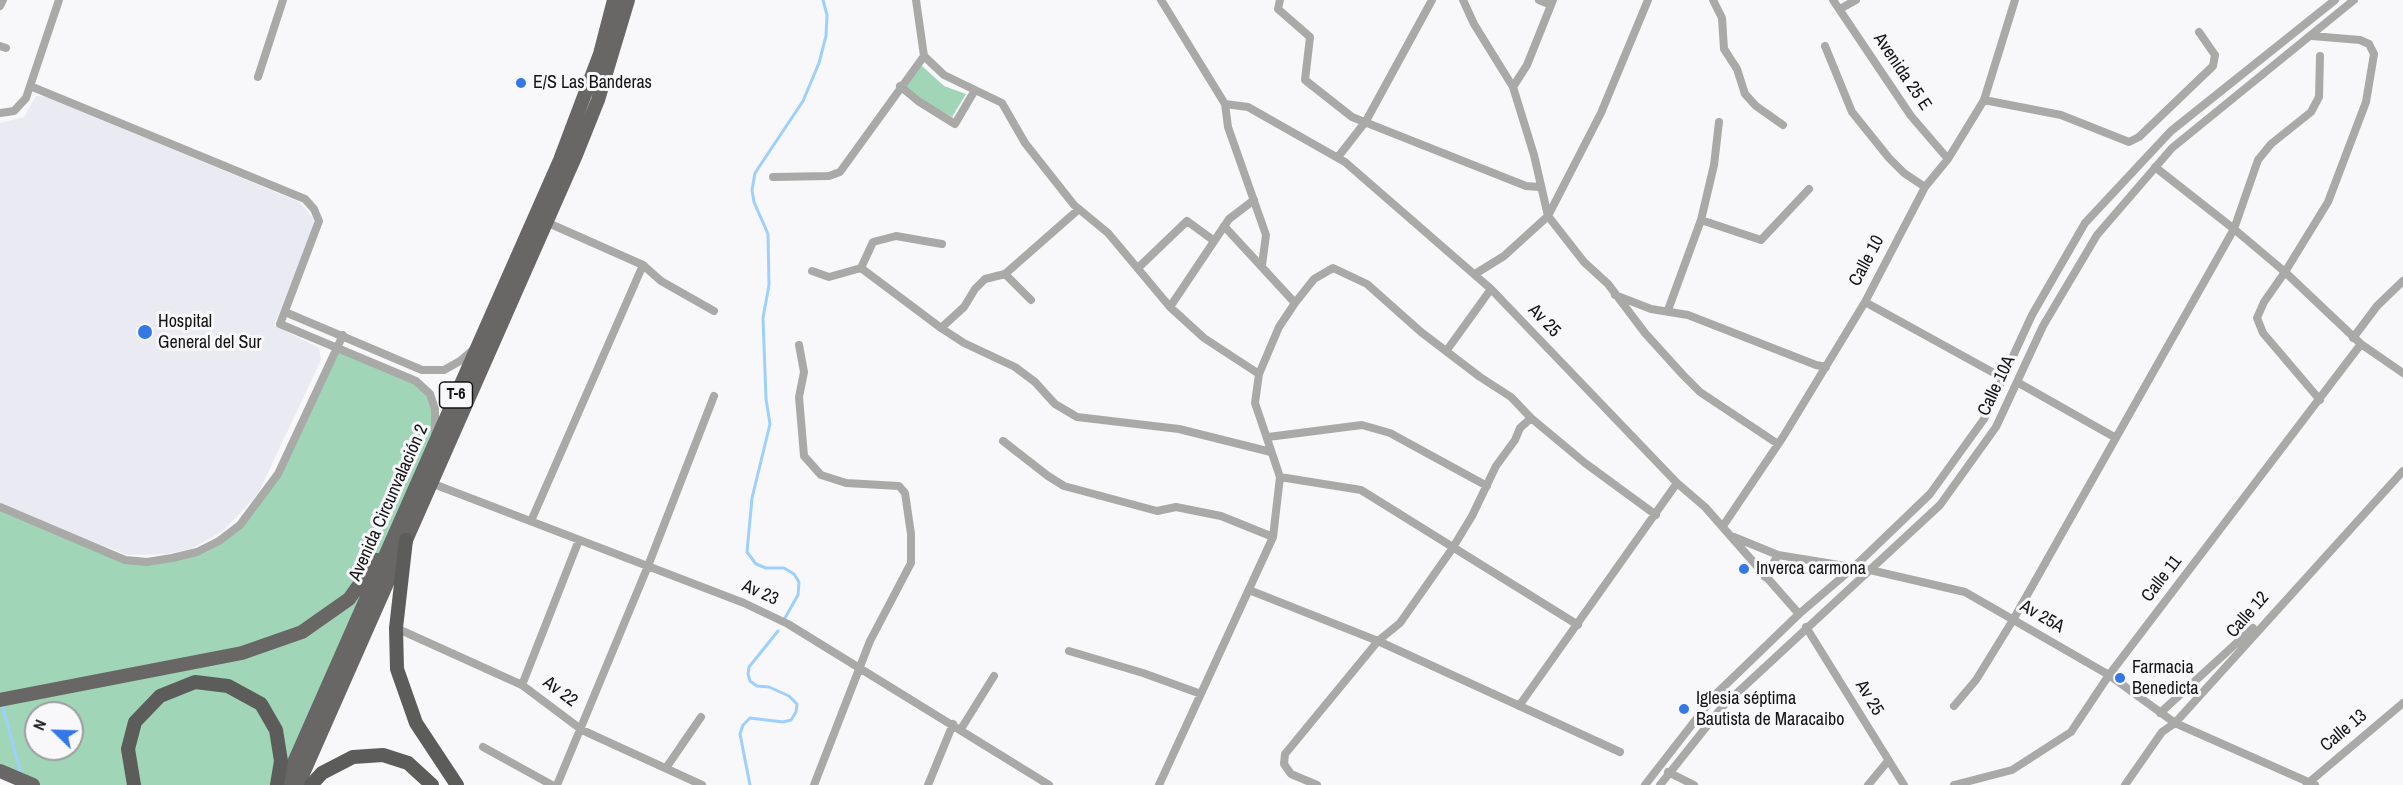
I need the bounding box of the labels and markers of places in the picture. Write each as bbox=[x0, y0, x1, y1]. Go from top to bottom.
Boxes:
place label: E/S Las Banderas bbox=[533, 72, 652, 94]
marker: E/S Las Banderas bbox=[514, 76, 528, 90]
place label: Hospital General del Sur bbox=[158, 311, 261, 354]
marker: Hospital General del Sur bbox=[136, 323, 154, 341]
place label: Inverca carmona bbox=[1756, 558, 1866, 580]
marker: Inverca carmona bbox=[1737, 562, 1751, 576]
place label: Farmacia Benedicta bbox=[2132, 657, 2198, 700]
marker: Farmacia Benedicta bbox=[2113, 671, 2127, 685]
place label: Iglesia séptima Bautista de Maracaibo bbox=[1696, 688, 1845, 730]
marker: Iglesia séptima Bautista de Maracaibo bbox=[1677, 702, 1691, 716]

